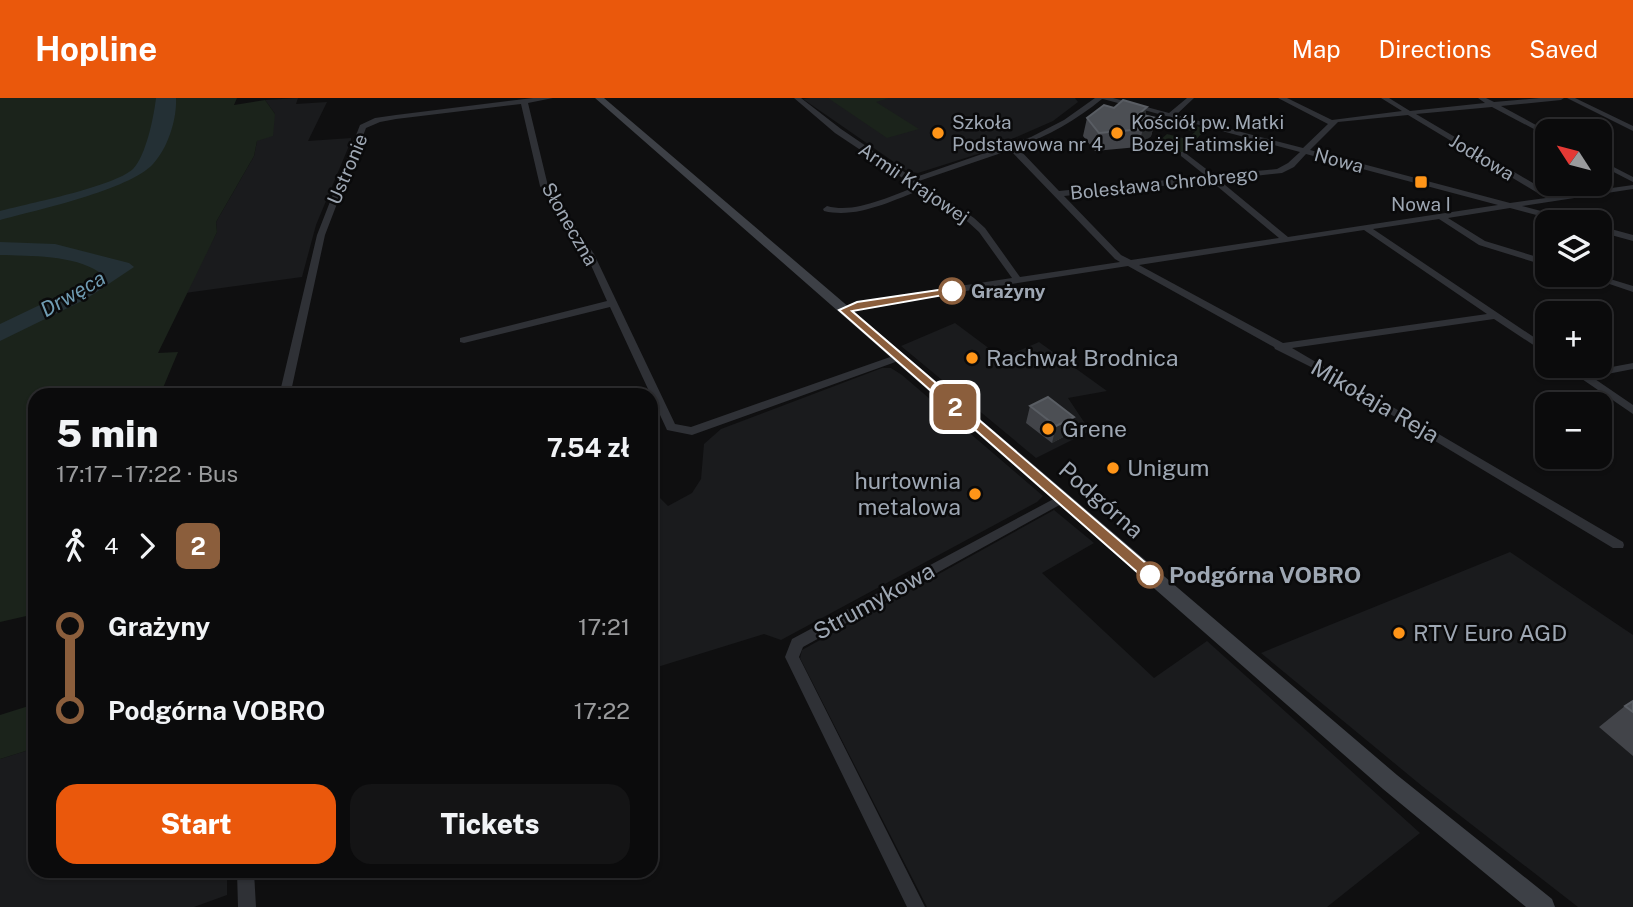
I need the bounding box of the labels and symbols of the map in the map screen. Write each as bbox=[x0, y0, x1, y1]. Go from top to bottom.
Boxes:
place label: Szkoła Podstawowa nr 4 bbox=[952, 111, 1103, 155]
place label: Kościół pw. Matki Bożej Fatimskiej bbox=[1131, 111, 1284, 155]
north arrow bbox=[1535, 119, 1612, 196]
marker: Szkoła Podstawowa nr 4 bbox=[930, 125, 946, 141]
marker: Kościół pw. Matki Bożej Fatimskiej bbox=[1109, 125, 1125, 141]
street label: Jodłowa bbox=[1446, 129, 1518, 185]
street label: Ustronie bbox=[322, 130, 372, 208]
street label: Armii Krajowej bbox=[855, 138, 973, 228]
street label: Nowa bbox=[1312, 143, 1366, 177]
street label: Bolesława Chrobrego bbox=[1069, 162, 1259, 204]
marker: Nowa I bbox=[1413, 174, 1429, 190]
street label: Słoneczna bbox=[537, 179, 603, 269]
place label: Nowa I bbox=[1391, 193, 1451, 215]
water label: Drwęca bbox=[36, 265, 110, 322]
marker: Grażyny bbox=[939, 278, 965, 304]
place label: Grażyny bbox=[971, 280, 1046, 302]
place label: Rachwał Brodnica bbox=[986, 344, 1179, 371]
marker: Rachwał Brodnica bbox=[964, 350, 980, 366]
street label: Mikołaja Reja bbox=[1306, 353, 1444, 448]
line badge: 2 bbox=[932, 384, 978, 430]
place label: Grene bbox=[1062, 415, 1127, 442]
marker: Grene bbox=[1040, 421, 1056, 437]
place label: Unigum bbox=[1127, 454, 1209, 481]
street label: Podgórna bbox=[1054, 456, 1149, 544]
marker: Unigum bbox=[1105, 460, 1121, 476]
place label: hurtownia metalowa bbox=[854, 467, 961, 520]
marker: hurtownia metalowa bbox=[967, 486, 983, 502]
street label: Strumykowa bbox=[809, 556, 939, 645]
place label: Podgórna VOBRO bbox=[1169, 561, 1361, 588]
marker: Podgórna VOBRO bbox=[1137, 562, 1163, 588]
place label: RTV Euro AGD bbox=[1413, 619, 1567, 646]
marker: RTV Euro AGD bbox=[1391, 625, 1407, 641]

